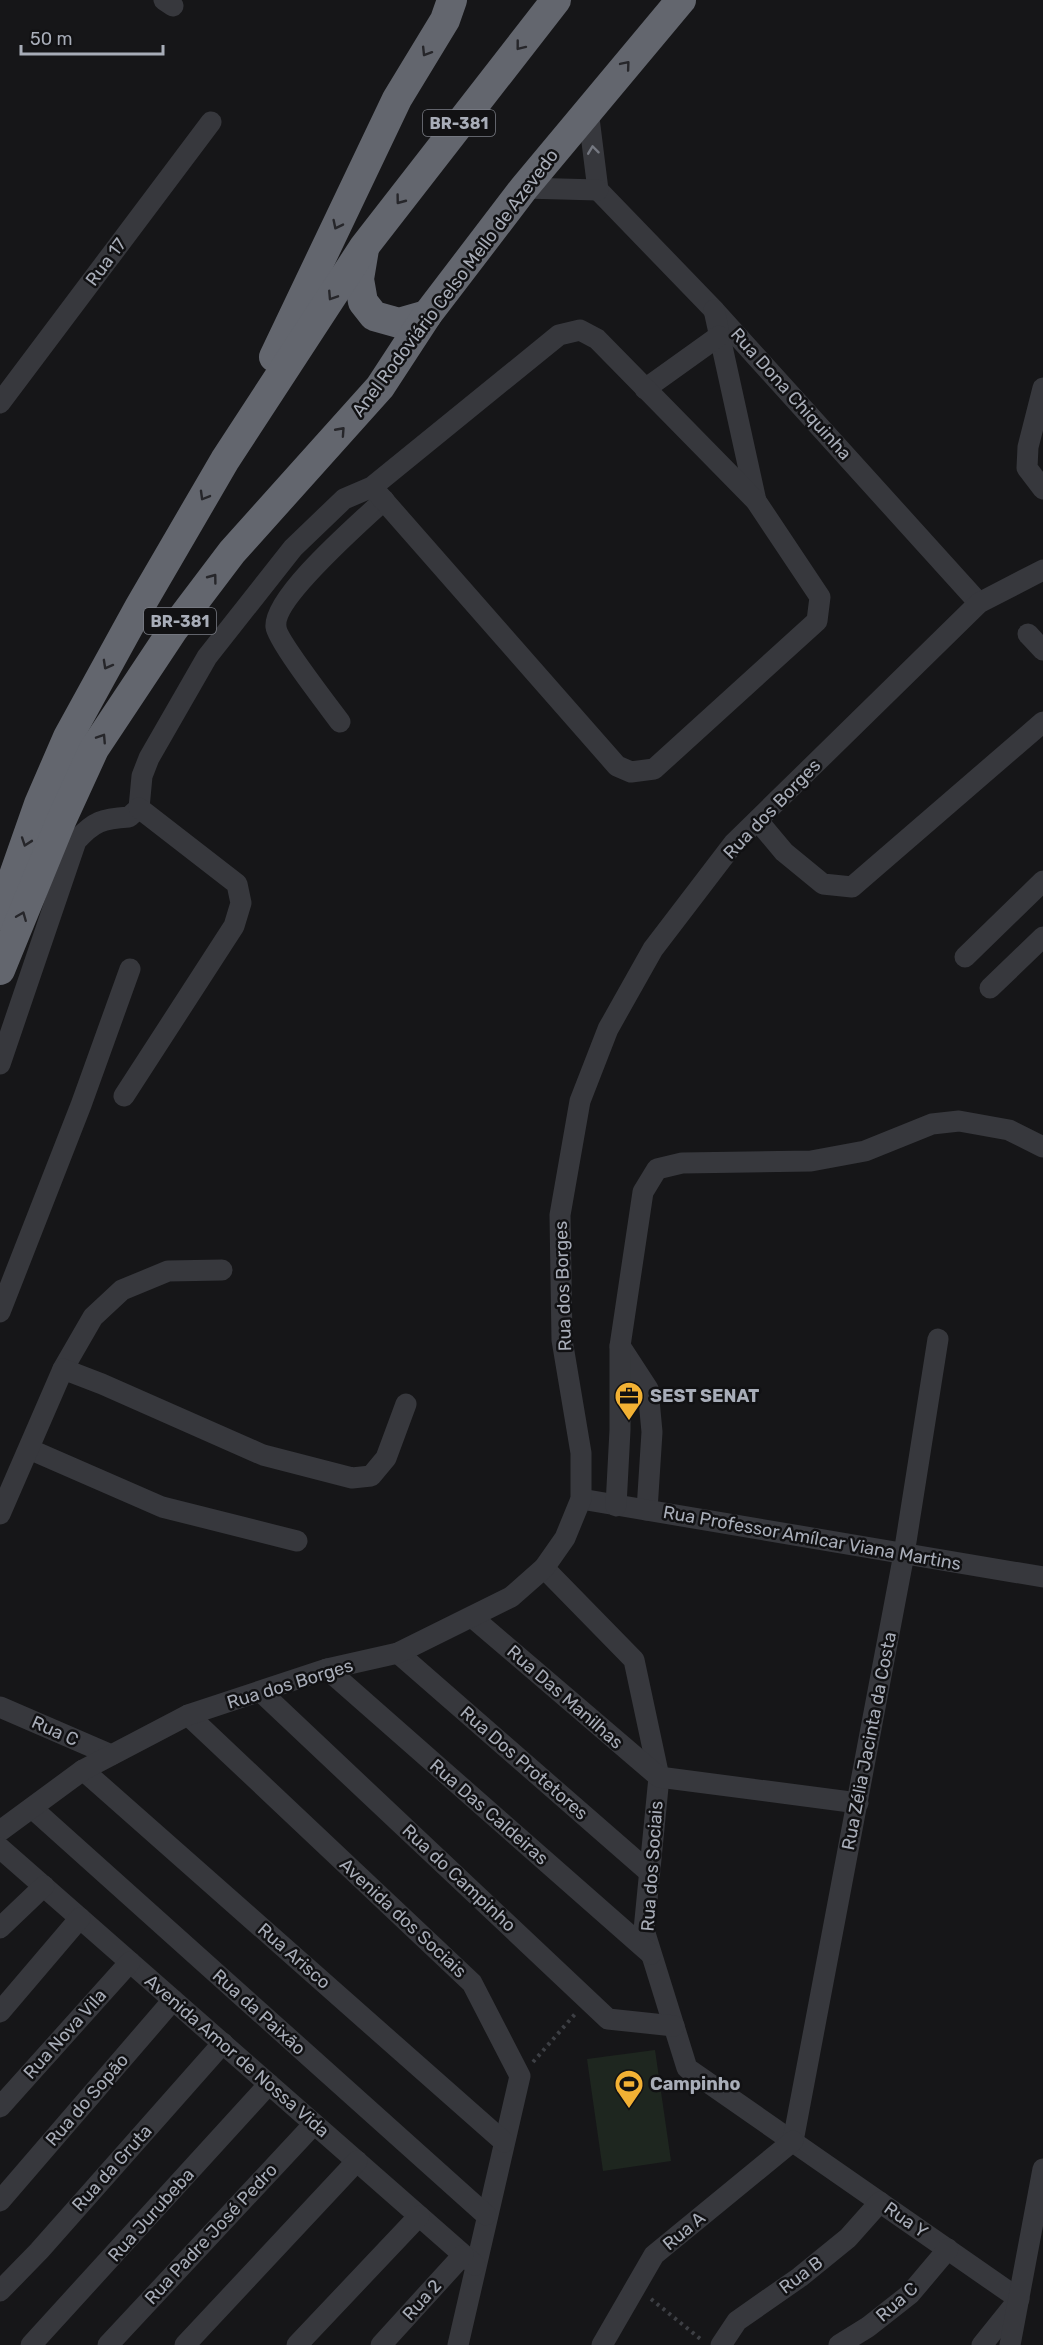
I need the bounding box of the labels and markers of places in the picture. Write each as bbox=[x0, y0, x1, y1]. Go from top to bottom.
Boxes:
office icon: SEST SENAT bbox=[613, 1380, 645, 1422]
place label: SEST SENAT bbox=[650, 1385, 759, 1407]
sports icon: Campinho bbox=[613, 2068, 645, 2110]
place label: Campinho bbox=[650, 2073, 741, 2095]

